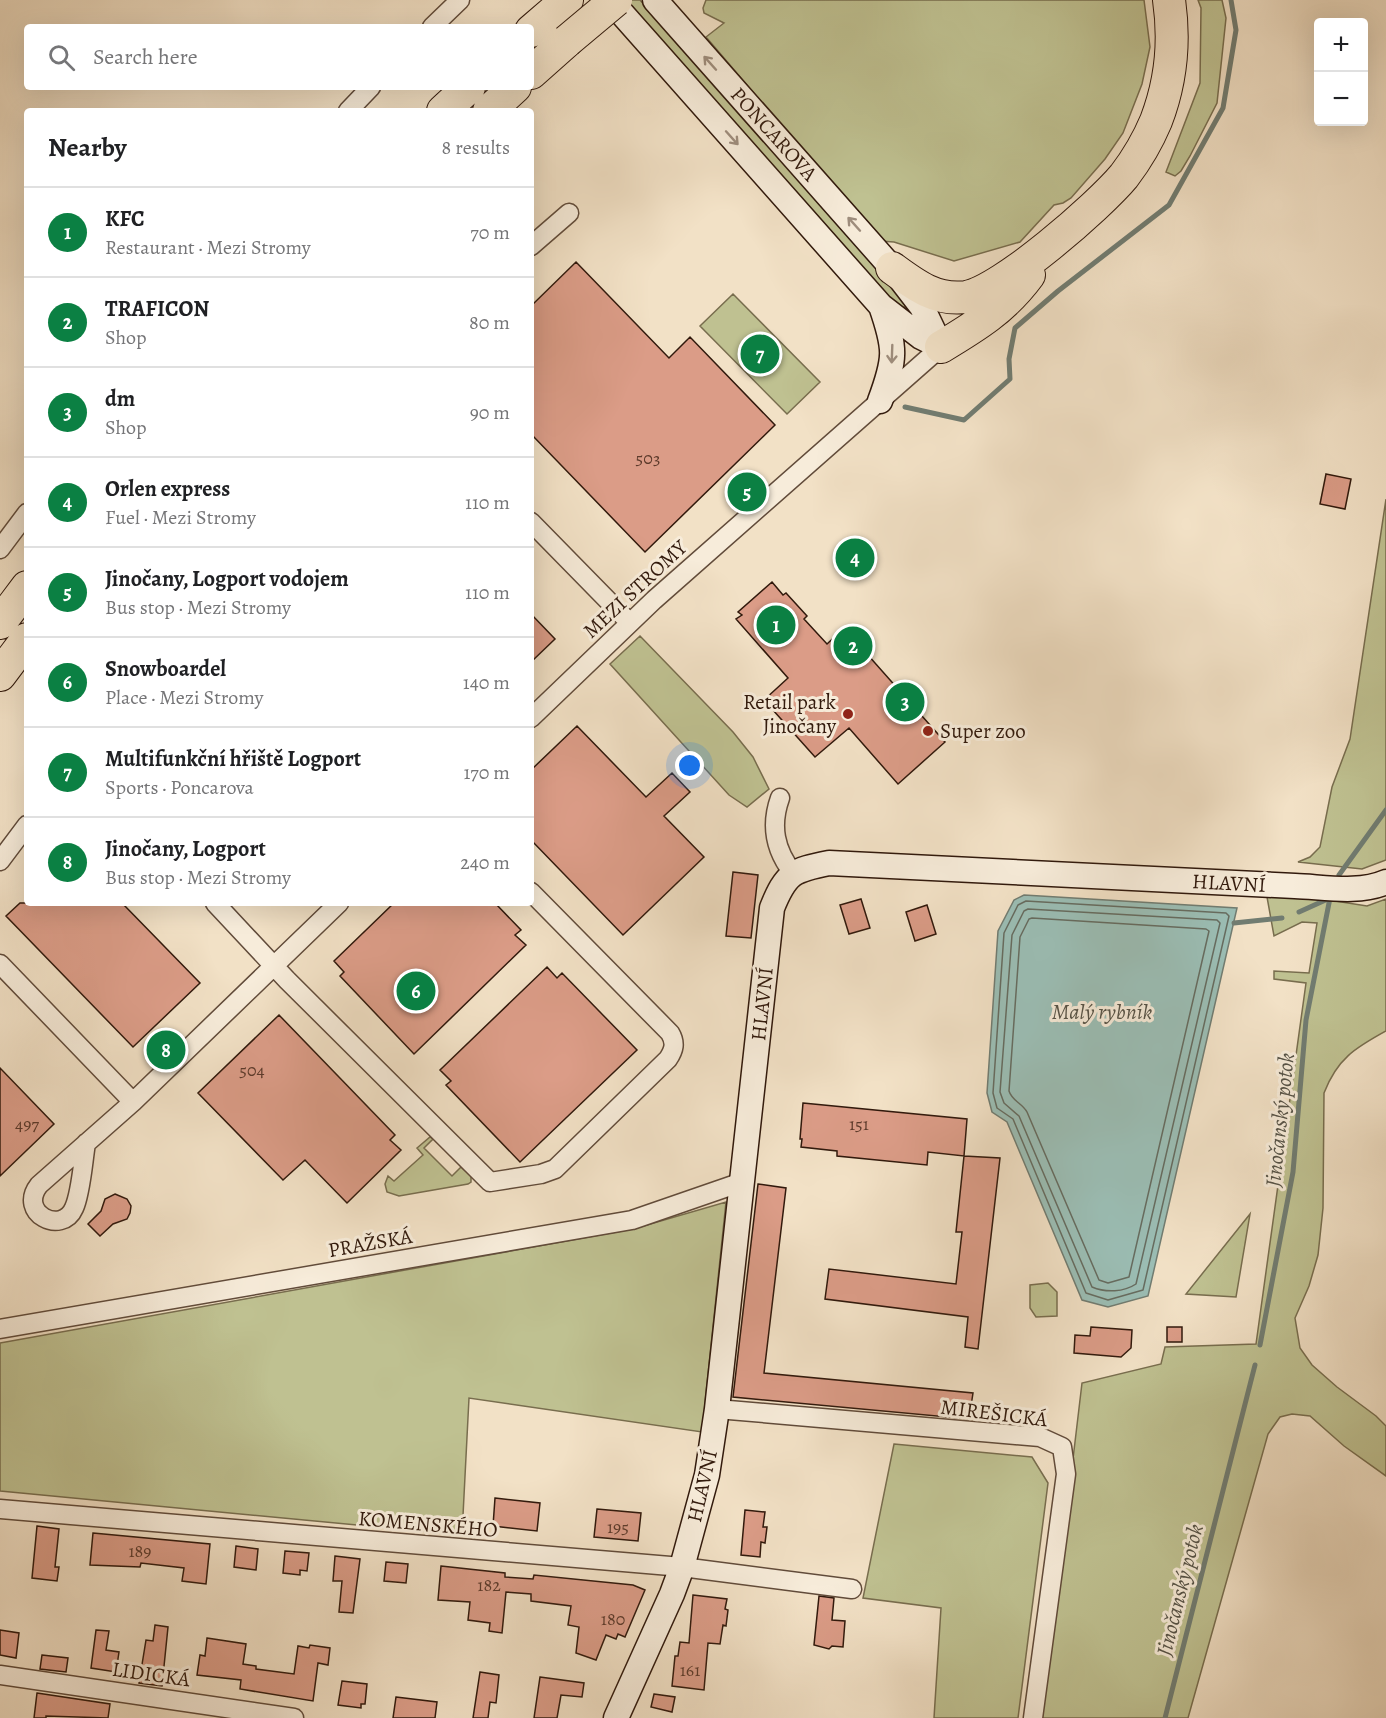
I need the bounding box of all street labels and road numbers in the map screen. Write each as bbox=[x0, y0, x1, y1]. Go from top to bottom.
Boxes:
street label: PONCAROVA bbox=[724, 81, 824, 188]
street label: MEZI STROMY bbox=[577, 533, 694, 644]
street label: HLAVNÍ bbox=[1191, 867, 1267, 899]
street label: HLAVNÍ bbox=[744, 966, 780, 1042]
street label: PRAŽSKÁ bbox=[326, 1222, 415, 1264]
street label: MIREŠICKÁ bbox=[939, 1393, 1050, 1434]
street label: HLAVNÍ bbox=[680, 1447, 724, 1525]
street label: KOMENSKÉHO bbox=[357, 1504, 499, 1544]
street label: LIDICKÁ bbox=[110, 1655, 192, 1693]

